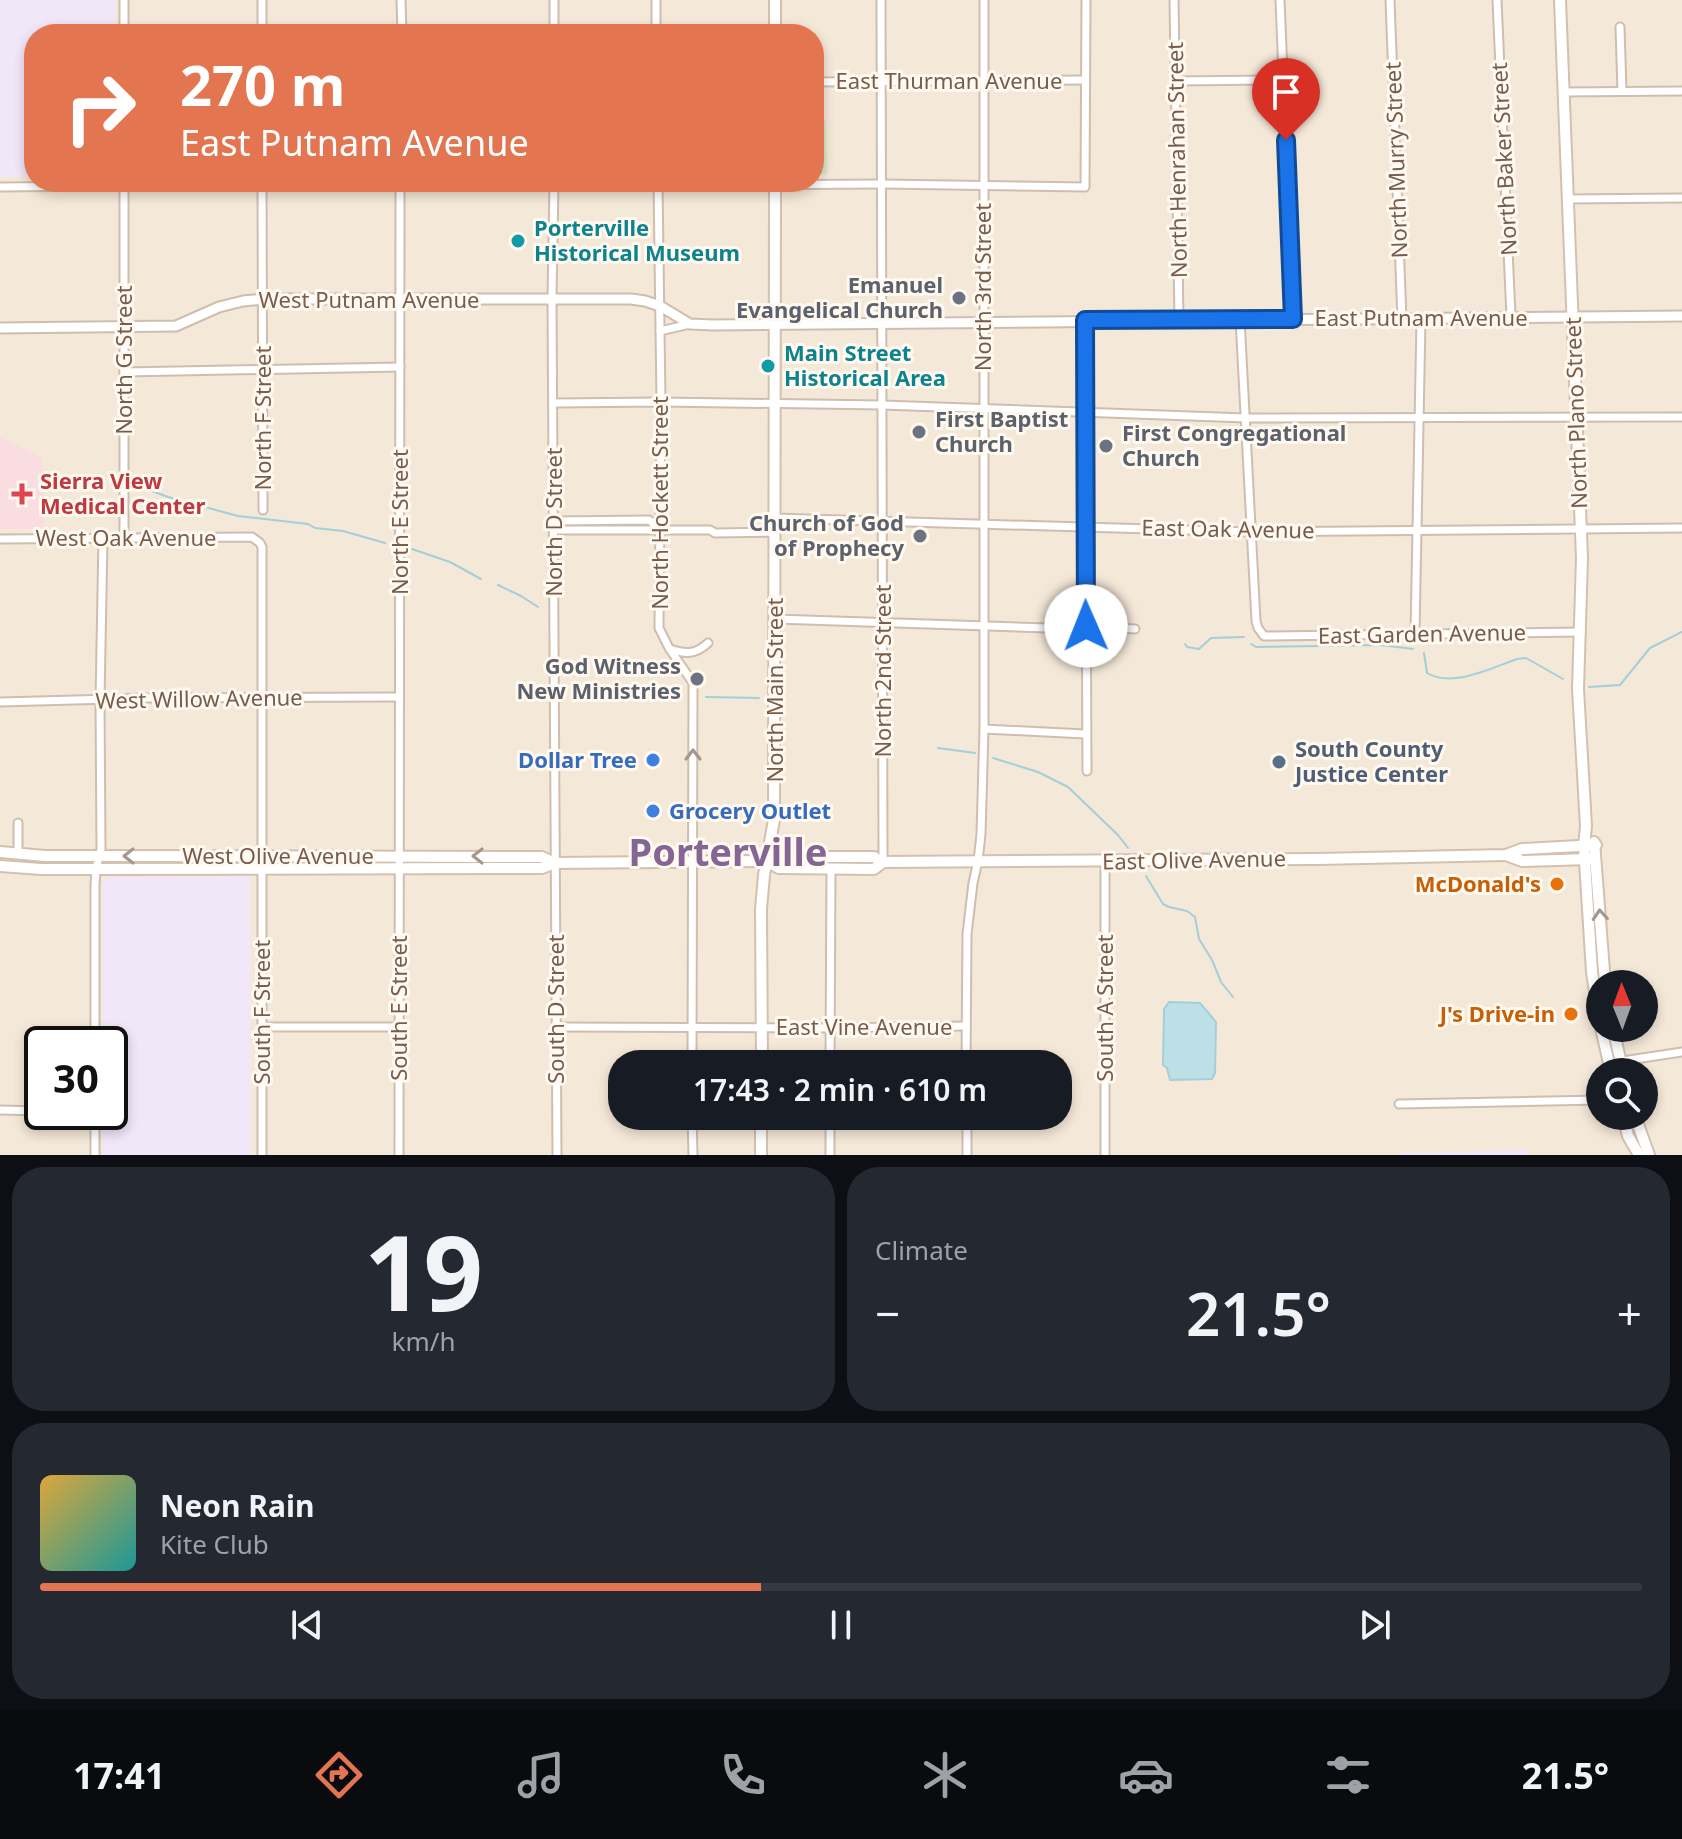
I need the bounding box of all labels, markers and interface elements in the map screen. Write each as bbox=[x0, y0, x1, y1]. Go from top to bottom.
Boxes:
street label: North Henrahan Street bbox=[1159, 42, 1193, 278]
text: 270 m bbox=[180, 46, 345, 122]
icon: right bbox=[48, 56, 152, 160]
pin bbox=[1252, 58, 1320, 140]
street label: North Murry Street bbox=[1377, 61, 1413, 259]
street label: North Baker Street bbox=[1483, 62, 1523, 256]
street label: East Thurman Avenue bbox=[836, 65, 1062, 95]
icon: arrive bbox=[1264, 70, 1308, 114]
text: East Putnam Avenue bbox=[180, 118, 529, 167]
street label: North 3rd Street bbox=[967, 203, 997, 371]
place label: Porterville Historical Museum bbox=[534, 212, 740, 267]
marker: Porterville Historical Museum bbox=[509, 232, 527, 250]
place label: Emanuel Evangelical Church bbox=[736, 269, 943, 324]
street label: West Putnam Avenue bbox=[259, 284, 479, 314]
street label: North G Street bbox=[108, 285, 138, 435]
marker: Emanuel Evangelical Church bbox=[950, 289, 968, 307]
street label: East Putnam Avenue bbox=[1314, 302, 1528, 332]
street label: North Plano Street bbox=[1557, 317, 1593, 509]
place label: Main Street Historical Area bbox=[784, 337, 946, 392]
street label: North F Street bbox=[247, 345, 277, 490]
marker: Main Street Historical Area bbox=[759, 357, 777, 375]
street label: North Hockett Street bbox=[644, 396, 674, 610]
place label: First Baptist Church bbox=[935, 403, 1068, 458]
place label: First Congregational Church bbox=[1122, 417, 1346, 472]
marker: First Baptist Church bbox=[910, 423, 928, 441]
marker: First Congregational Church bbox=[1097, 437, 1115, 455]
street label: North D Street bbox=[538, 447, 568, 597]
street label: North E Street bbox=[384, 449, 414, 595]
place label: Sierra View Medical Center bbox=[40, 465, 205, 520]
marker: Sierra View Medical Center bbox=[11, 483, 33, 505]
place label: Church of God of Prophecy bbox=[749, 507, 904, 562]
street label: East Oak Avenue bbox=[1141, 511, 1315, 545]
street label: West Oak Avenue bbox=[36, 522, 216, 552]
marker: Church of God of Prophecy bbox=[911, 527, 929, 545]
street label: North 2nd Street bbox=[867, 584, 897, 758]
position arrow bbox=[1044, 584, 1128, 668]
street label: North Main Street bbox=[759, 597, 789, 783]
street label: East Garden Avenue bbox=[1318, 616, 1526, 650]
place label: God Witness New Ministries bbox=[516, 650, 681, 705]
marker: God Witness New Ministries bbox=[688, 670, 706, 688]
street label: West Willow Avenue bbox=[95, 681, 303, 715]
place label: South County Justice Center bbox=[1293, 733, 1448, 788]
place label: Dollar Tree bbox=[518, 744, 637, 774]
one-way arrow bbox=[684, 748, 702, 761]
marker: Dollar Tree bbox=[644, 751, 662, 769]
marker: South County Justice Center bbox=[1270, 753, 1288, 771]
place label: Grocery Outlet bbox=[669, 795, 831, 825]
marker: Grocery Outlet bbox=[644, 802, 662, 820]
district label: Porterville bbox=[629, 825, 827, 877]
street label: West Olive Avenue bbox=[182, 840, 374, 870]
street label: East Olive Avenue bbox=[1102, 842, 1286, 876]
one-way arrow bbox=[122, 847, 135, 865]
one-way arrow bbox=[471, 847, 484, 865]
place label: McDonald's bbox=[1415, 868, 1541, 898]
marker: McDonald's bbox=[1548, 875, 1566, 893]
one-way arrow bbox=[1592, 908, 1609, 921]
street label: South D Street bbox=[540, 934, 570, 1084]
street label: South A Street bbox=[1089, 934, 1119, 1082]
street label: South E Street bbox=[383, 935, 413, 1081]
street label: South F Street bbox=[246, 940, 276, 1084]
north arrow bbox=[1586, 970, 1658, 1042]
map controls bbox=[1586, 970, 1658, 1130]
place label: J's Drive-in bbox=[1438, 998, 1555, 1028]
marker: J's Drive-in bbox=[1562, 1005, 1580, 1023]
street label: East Vine Avenue bbox=[776, 1011, 952, 1041]
speed limit sign: 30 bbox=[24, 1026, 128, 1130]
button: search bbox=[1586, 1058, 1658, 1130]
text: 17:43 · 2 min · 610 m bbox=[693, 1069, 987, 1110]
text: 19 bbox=[364, 1200, 483, 1341]
text: Climate bbox=[875, 1232, 968, 1268]
text: 21.5° bbox=[1186, 1272, 1331, 1354]
text: − bbox=[875, 1283, 900, 1343]
text: + bbox=[1617, 1283, 1642, 1343]
text: km/h bbox=[392, 1323, 455, 1359]
text: Neon Rain bbox=[160, 1485, 314, 1526]
text: Kite Club bbox=[160, 1526, 269, 1562]
icon: previous bbox=[285, 1603, 329, 1647]
icon: pause bbox=[819, 1603, 863, 1647]
icon: next bbox=[1353, 1603, 1397, 1647]
icon: directions bbox=[311, 1747, 367, 1803]
icon: music bbox=[513, 1747, 569, 1803]
icon: phone bbox=[715, 1747, 771, 1803]
icon: climate bbox=[917, 1747, 973, 1803]
icon: car bbox=[1118, 1747, 1174, 1803]
icon: filters bbox=[1320, 1747, 1376, 1803]
text: 17:41 bbox=[73, 1751, 165, 1800]
text: 21.5° bbox=[1522, 1751, 1609, 1800]

